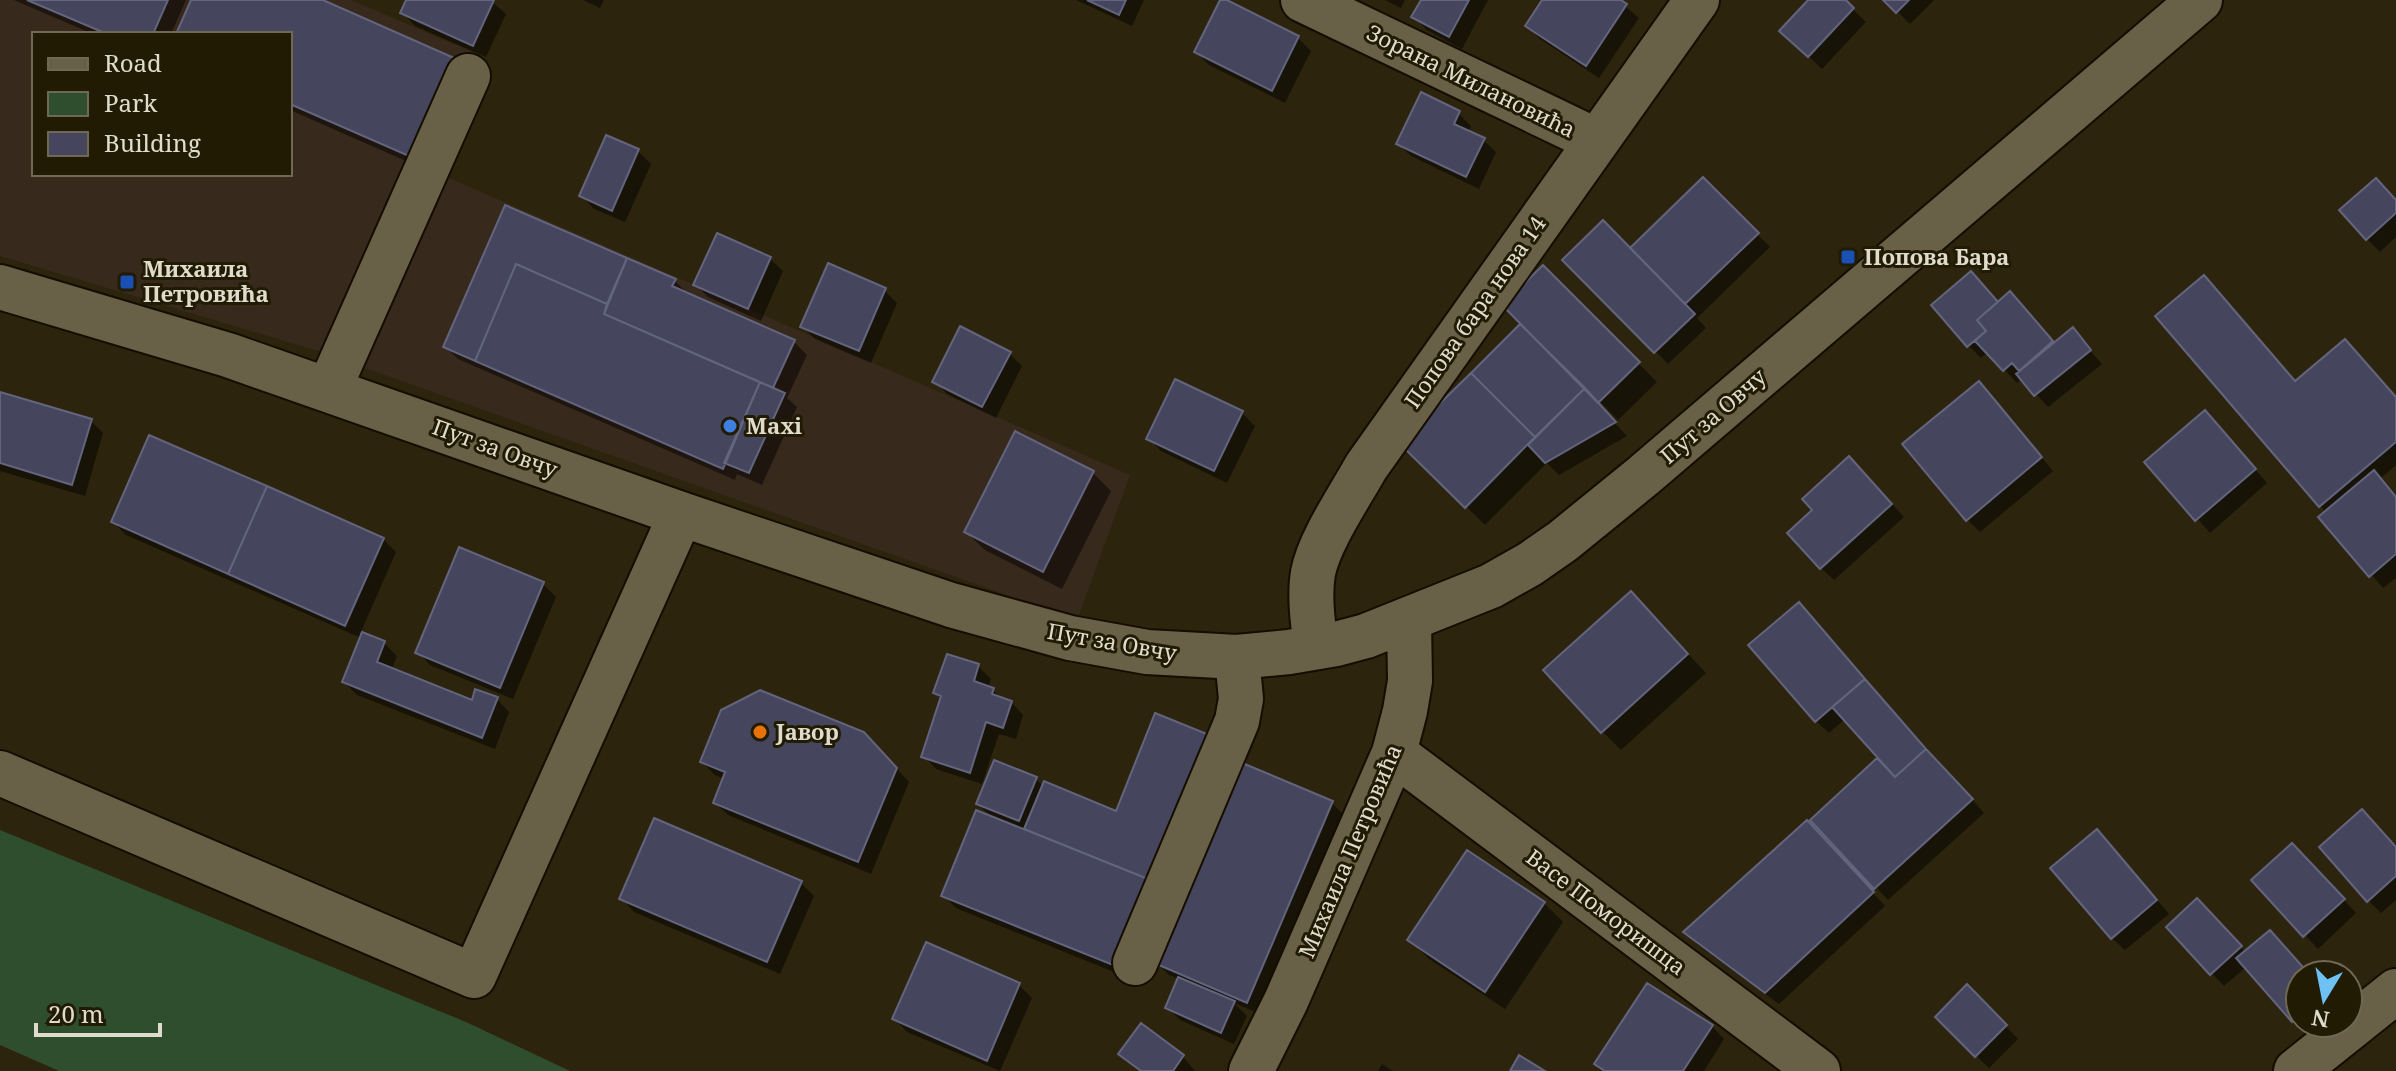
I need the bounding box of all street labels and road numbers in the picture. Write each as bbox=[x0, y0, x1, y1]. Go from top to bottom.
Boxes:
street label: Зорана Милановића bbox=[1362, 16, 1581, 144]
street label: Попова бара нова 14 bbox=[1397, 210, 1552, 413]
street label: Пут за Овчу bbox=[1653, 361, 1772, 469]
street label: Пут за Овчу bbox=[429, 411, 562, 484]
street label: Пут за Овчу bbox=[1045, 615, 1180, 667]
street label: Михаила Петровића bbox=[1290, 739, 1408, 962]
street label: Васе Поморишца bbox=[1521, 841, 1693, 981]

